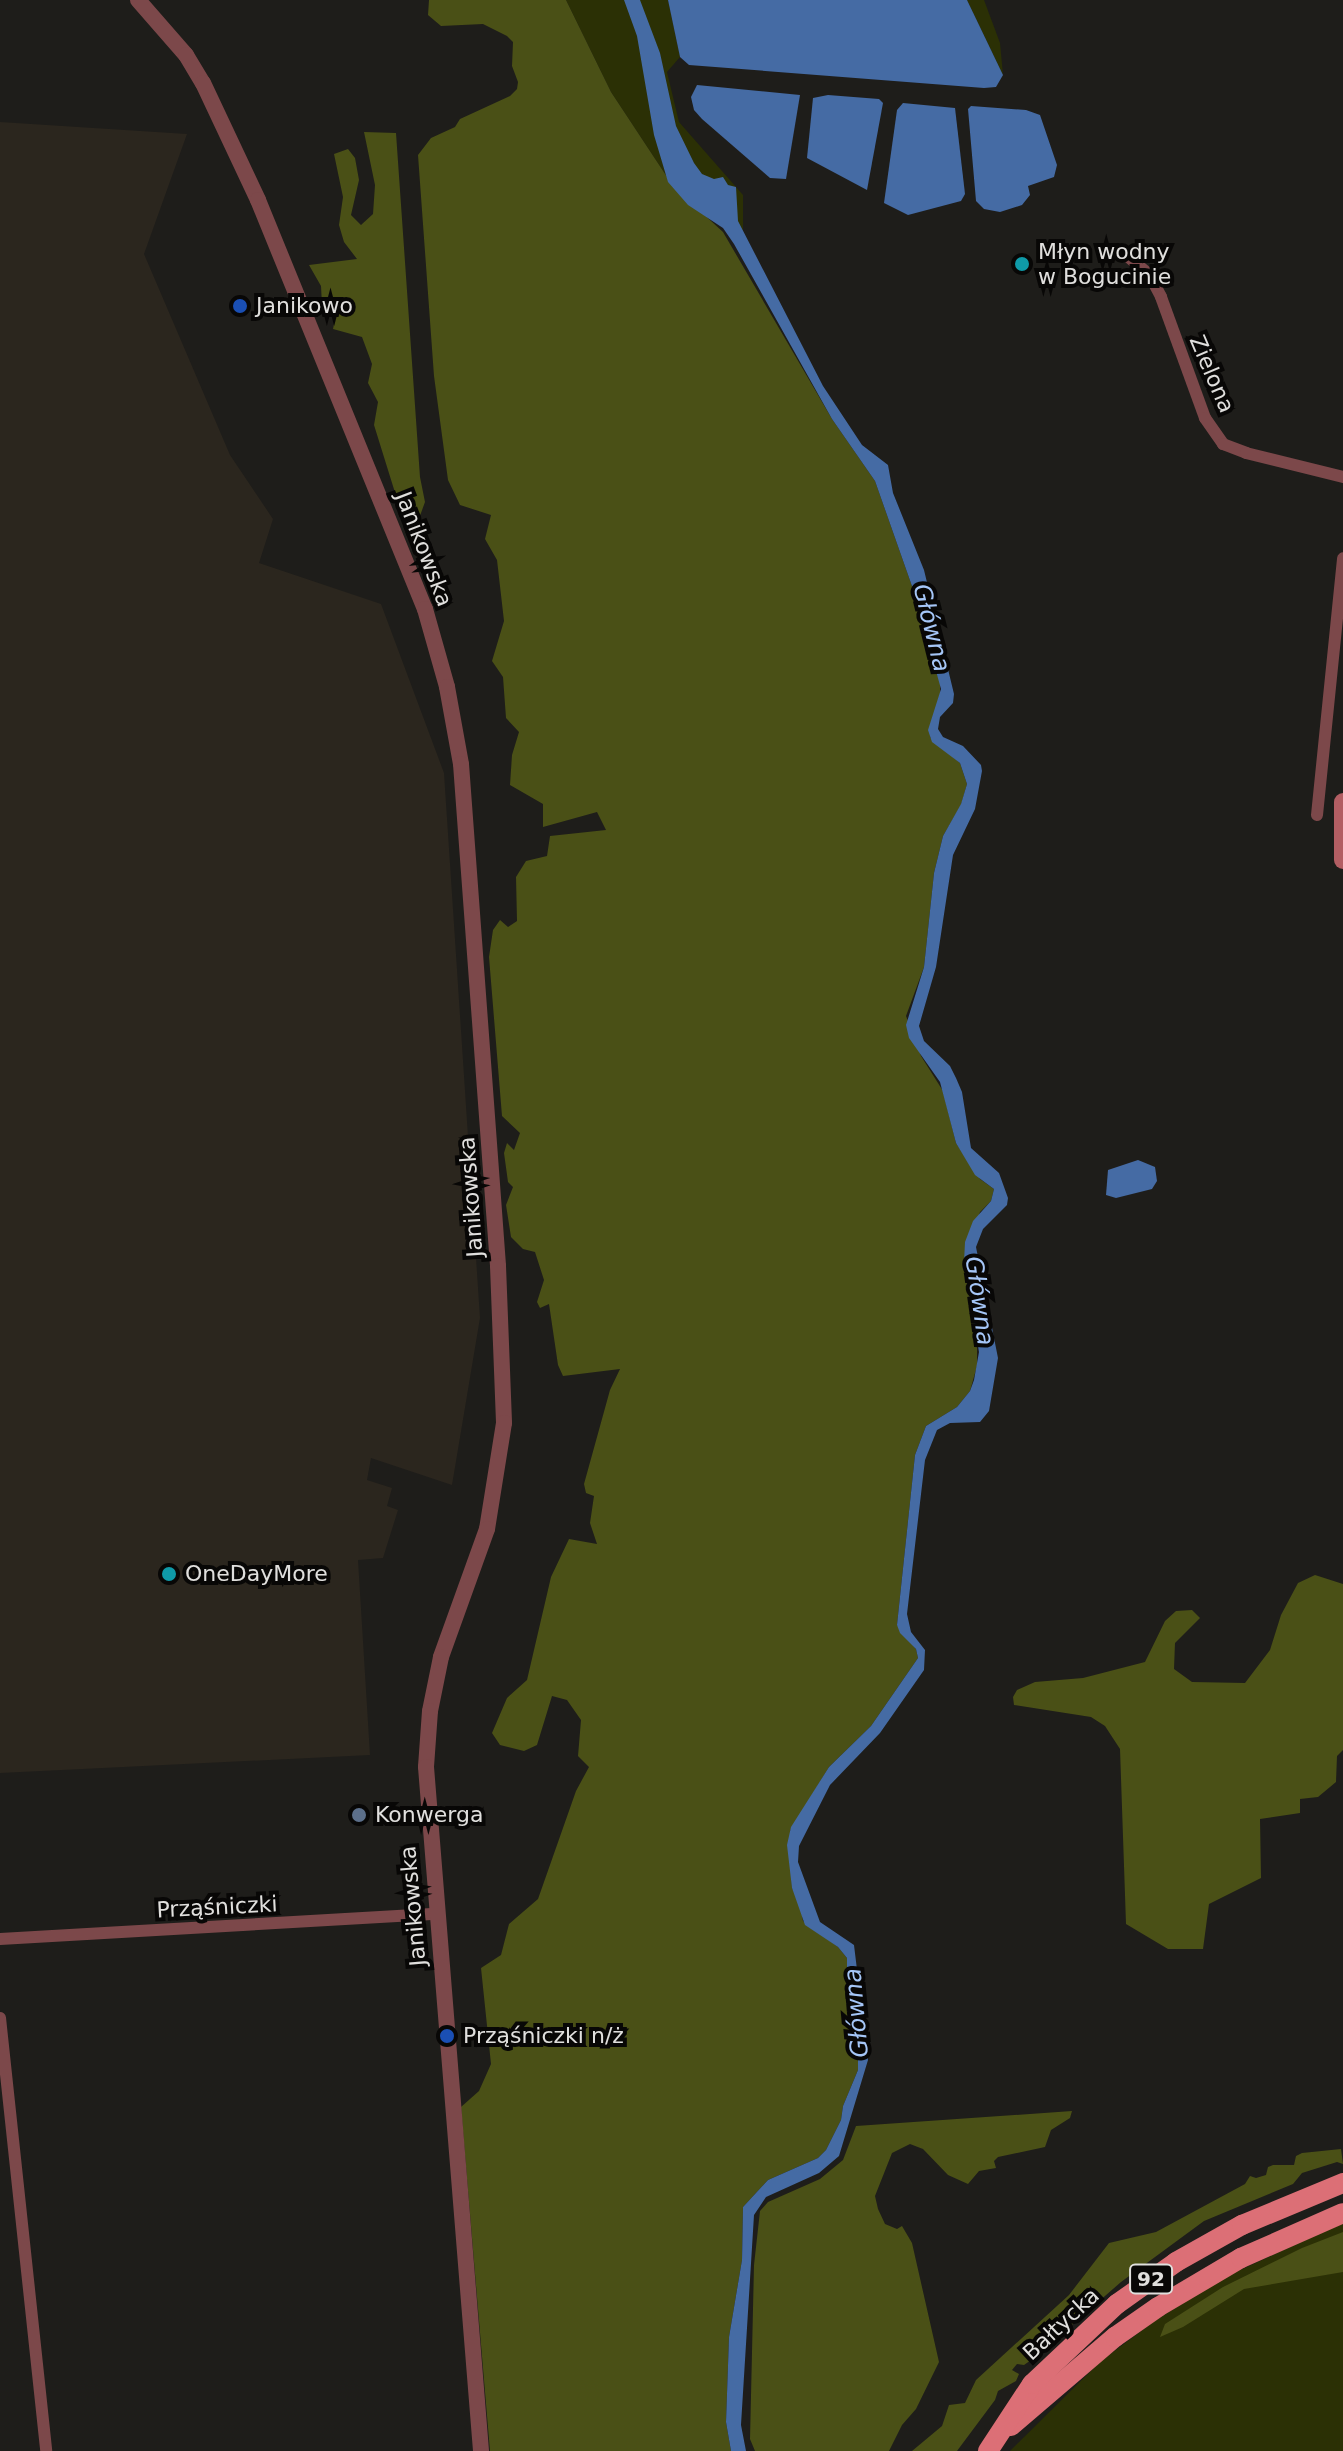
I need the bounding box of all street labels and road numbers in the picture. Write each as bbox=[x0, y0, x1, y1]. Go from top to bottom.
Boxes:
street label: Zielona bbox=[1184, 331, 1240, 417]
street label: Janikowska bbox=[390, 488, 458, 610]
street label: Janikowska bbox=[454, 1136, 488, 1258]
street label: Janikowska bbox=[395, 1845, 431, 1967]
street label: Prząśniczki bbox=[156, 1891, 278, 1923]
road number: 92 bbox=[1129, 2263, 1173, 2295]
street label: Bałtycka bbox=[1017, 2282, 1105, 2366]

